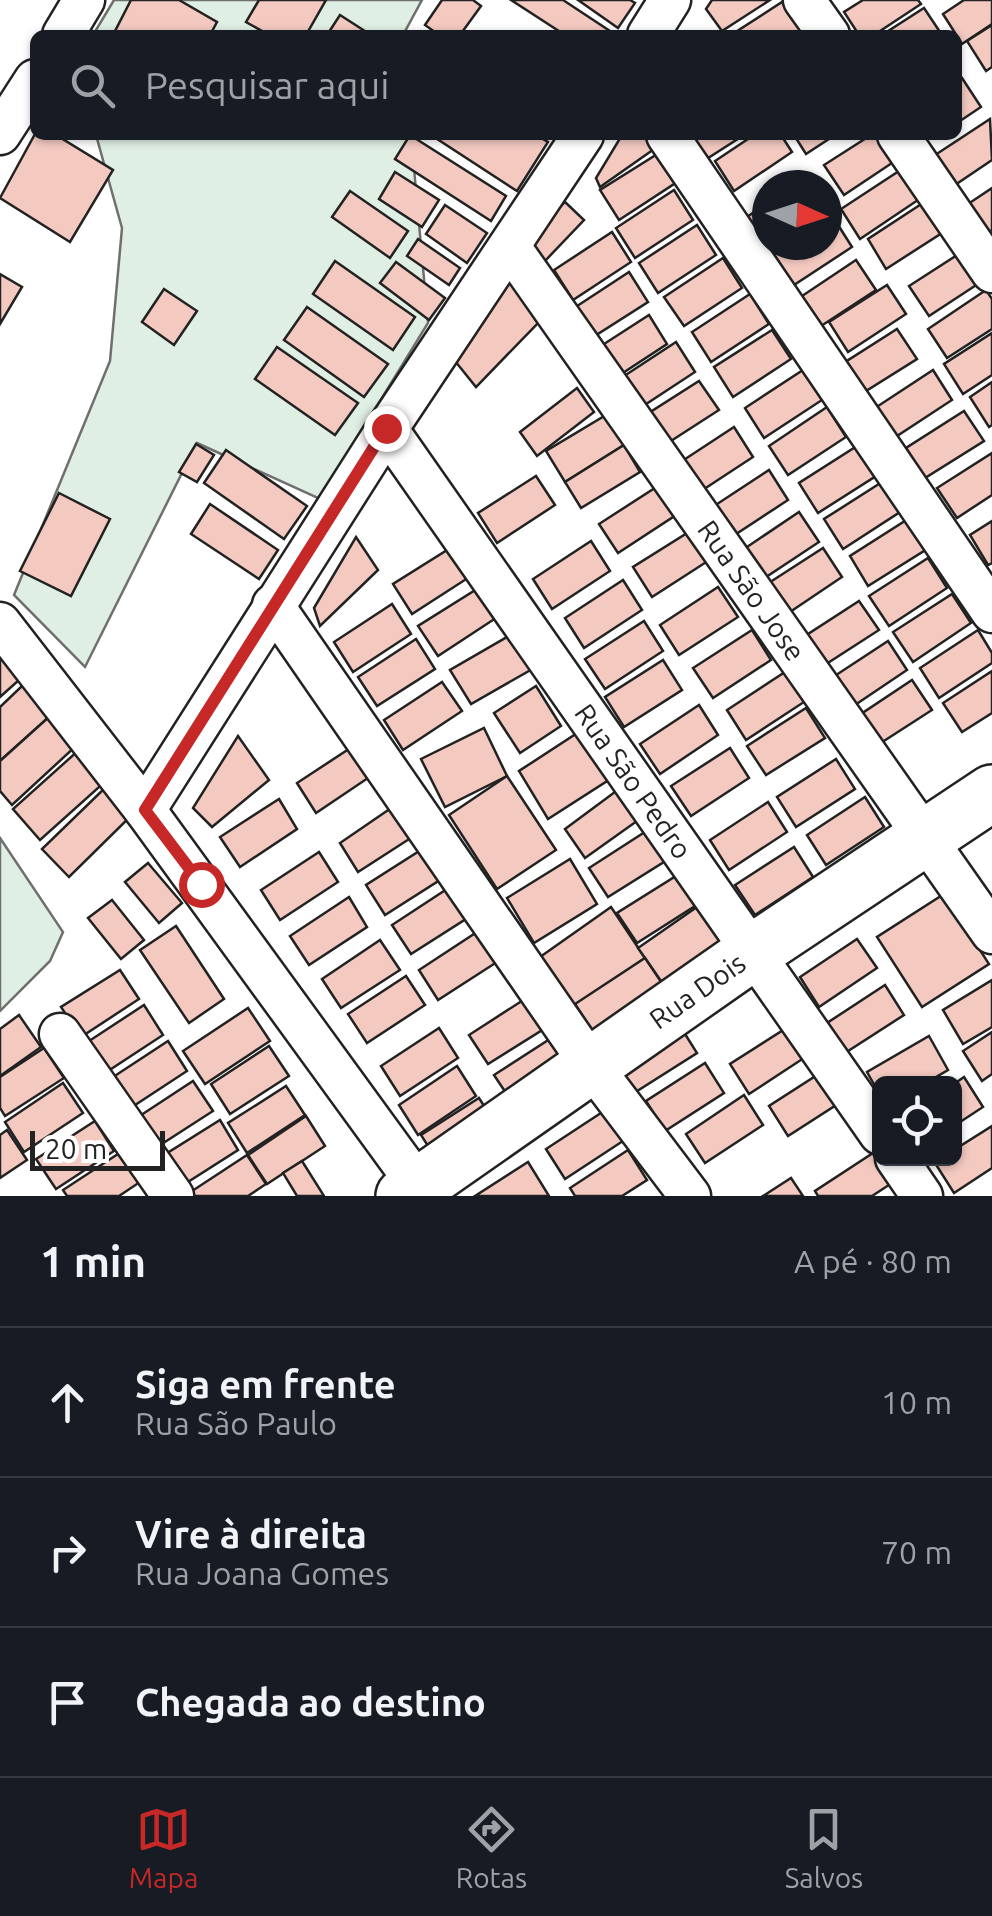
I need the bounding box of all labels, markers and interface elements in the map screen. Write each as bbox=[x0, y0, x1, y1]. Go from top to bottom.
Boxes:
search box bbox=[30, 30, 962, 140]
icon: search bbox=[65, 58, 120, 113]
text: Pesquisar aqui bbox=[145, 64, 389, 106]
north arrow bbox=[752, 170, 842, 260]
route end bbox=[364, 406, 410, 452]
street label: Rua São Jose bbox=[692, 514, 812, 666]
street label: Rua São Pedro bbox=[569, 698, 698, 864]
route start bbox=[179, 862, 225, 908]
street label: Rua Dois bbox=[643, 946, 751, 1035]
map controls bbox=[872, 1076, 962, 1166]
button: locate bbox=[872, 1076, 962, 1166]
scale bar bbox=[30, 1126, 165, 1170]
text: 20 m bbox=[45, 1133, 107, 1164]
text: 1 min bbox=[40, 1238, 146, 1285]
text: A pé · 80 m bbox=[794, 1243, 952, 1279]
text: Siga em frente bbox=[135, 1363, 396, 1405]
icon: ahead bbox=[40, 1375, 95, 1430]
text: 10 m bbox=[881, 1384, 952, 1420]
text: Rua São Paulo bbox=[135, 1405, 337, 1441]
text: Vire à direita bbox=[135, 1513, 367, 1555]
icon: right bbox=[40, 1525, 95, 1580]
text: 70 m bbox=[881, 1534, 952, 1570]
text: Rua Joana Gomes bbox=[135, 1555, 389, 1591]
icon: arrive bbox=[40, 1675, 95, 1730]
text: Chegada ao destino bbox=[135, 1681, 486, 1723]
tab: Mapa bbox=[129, 1802, 198, 1893]
tab: Rotas bbox=[456, 1802, 527, 1893]
tab: Salvos bbox=[785, 1802, 863, 1893]

